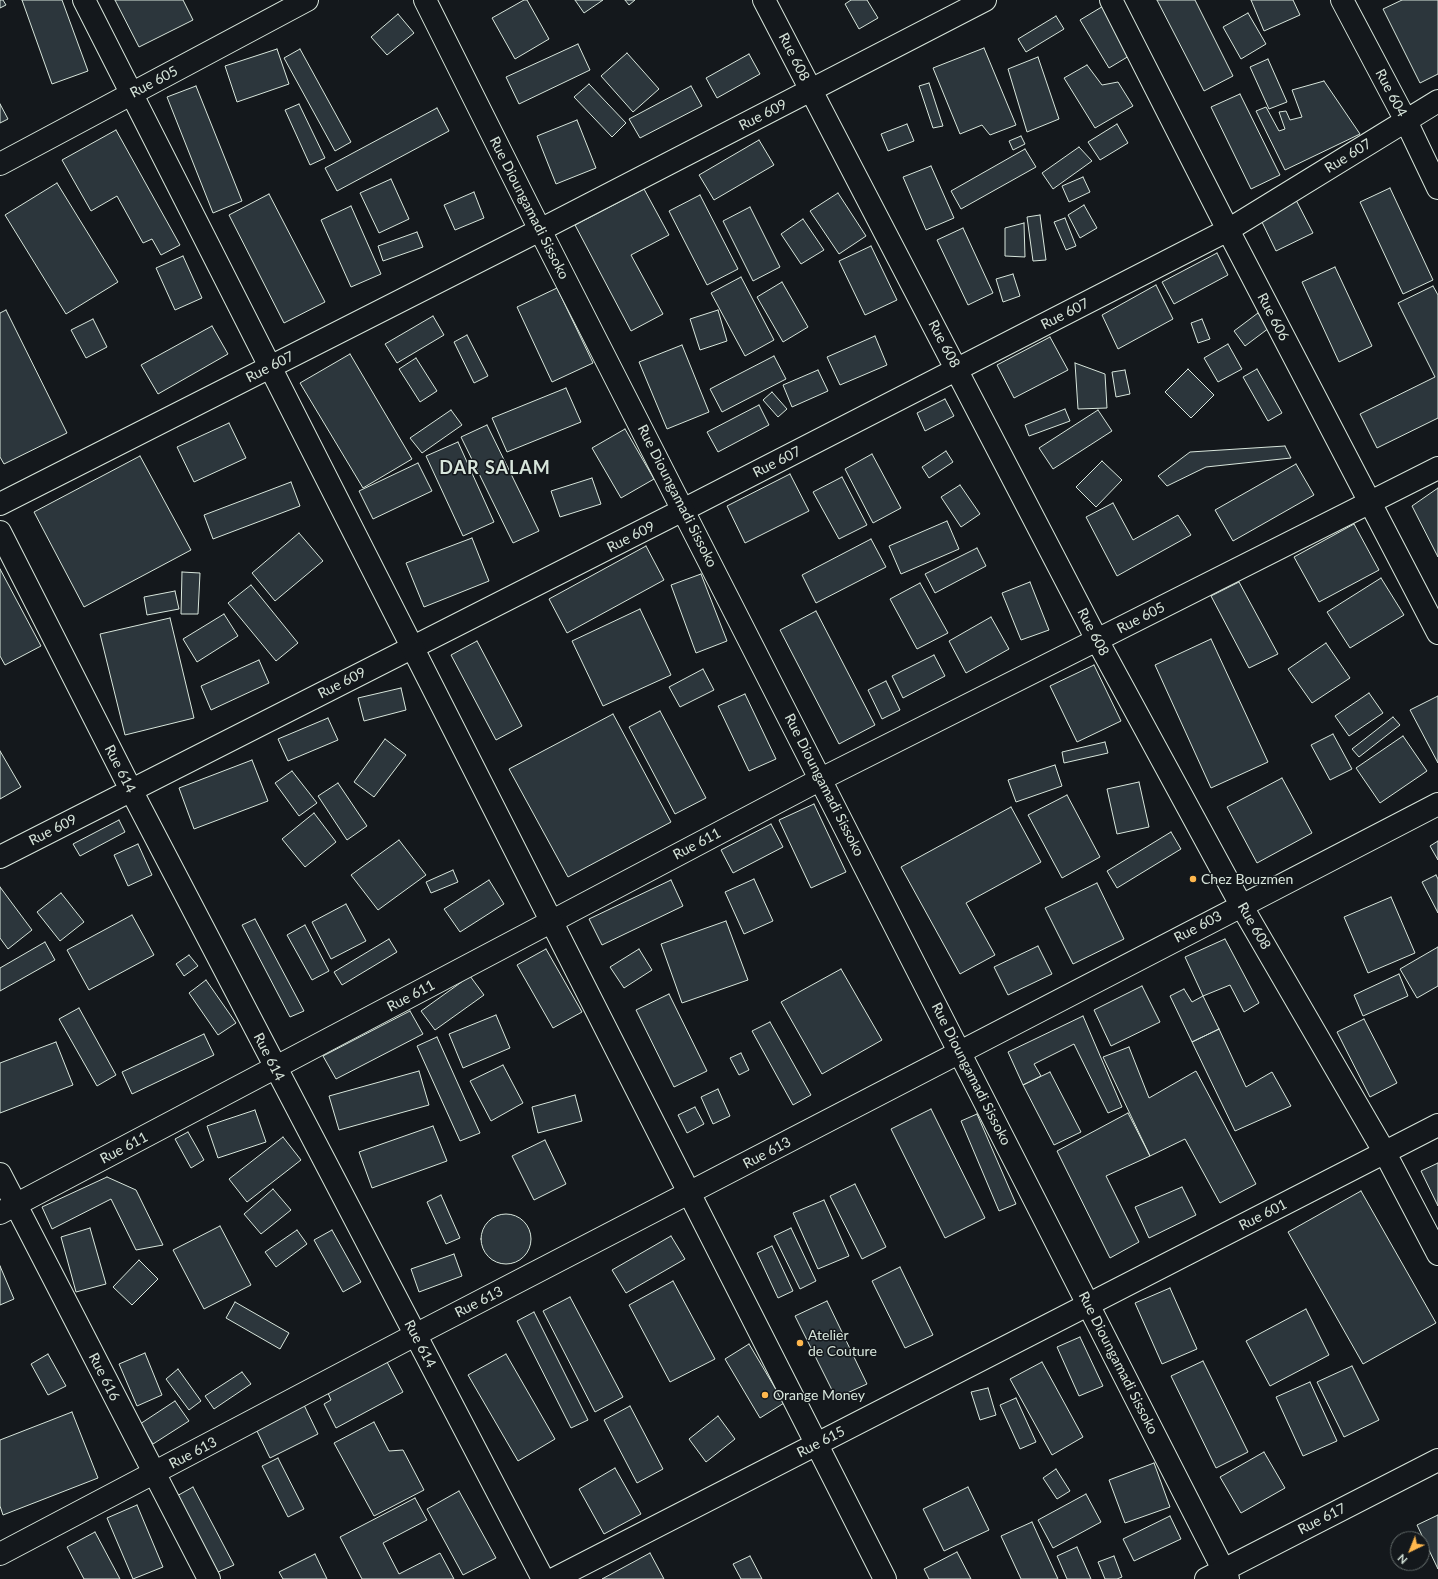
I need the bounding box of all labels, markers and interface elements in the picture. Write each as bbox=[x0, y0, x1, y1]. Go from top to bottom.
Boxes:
street label: Rue 608 bbox=[775, 30, 813, 84]
street label: Rue 605 bbox=[127, 62, 181, 102]
street label: Rue 604 bbox=[1371, 66, 1411, 120]
street label: Rue 609 bbox=[736, 96, 790, 134]
street label: Rue Dioungamadi Sissoko bbox=[486, 134, 572, 282]
street label: Rue 607 bbox=[1322, 135, 1374, 177]
street label: Rue 606 bbox=[1253, 290, 1293, 344]
street label: Rue 607 bbox=[1038, 295, 1092, 333]
street label: Rue 608 bbox=[924, 317, 964, 371]
street label: Rue 607 bbox=[243, 348, 297, 386]
street label: Rue Dioungamadi Sissoko bbox=[634, 422, 720, 570]
street label: Rue 607 bbox=[750, 443, 804, 481]
district label: DAR SALAM bbox=[439, 457, 551, 479]
street label: Rue 609 bbox=[604, 518, 658, 556]
street label: Rue 605 bbox=[1114, 599, 1168, 637]
street label: Rue 608 bbox=[1073, 605, 1113, 659]
street label: Rue 609 bbox=[315, 664, 369, 702]
street label: Rue Dioungamadi Sissoko bbox=[781, 711, 867, 859]
street label: Rue 614 bbox=[101, 742, 139, 796]
street label: Rue 609 bbox=[26, 811, 80, 849]
street label: Rue 611 bbox=[670, 824, 724, 864]
place label: Chez Bouzmen bbox=[1201, 871, 1293, 887]
marker: Chez Bouzmen bbox=[1188, 874, 1198, 884]
street label: Rue 608 bbox=[1234, 899, 1274, 953]
street label: Rue 603 bbox=[1171, 907, 1225, 947]
street label: Rue 611 bbox=[384, 976, 438, 1016]
street label: Rue Dioungamadi Sissoko bbox=[928, 1000, 1014, 1148]
street label: Rue 614 bbox=[250, 1030, 288, 1084]
street label: Rue 611 bbox=[97, 1128, 151, 1168]
street label: Rue 613 bbox=[740, 1133, 794, 1173]
street label: Rue 601 bbox=[1236, 1196, 1290, 1234]
street label: Rue 613 bbox=[452, 1283, 506, 1321]
street label: Rue Dioungamadi Sissoko bbox=[1075, 1289, 1161, 1437]
street label: Rue 614 bbox=[400, 1317, 440, 1371]
place label: Atelier de Couture bbox=[808, 1327, 877, 1360]
marker: Atelier de Couture bbox=[795, 1338, 805, 1348]
street label: Rue 616 bbox=[85, 1350, 123, 1404]
place label: Orange Money bbox=[773, 1387, 865, 1403]
marker: Orange Money bbox=[760, 1390, 770, 1400]
street label: Rue 615 bbox=[794, 1423, 848, 1461]
street label: Rue 613 bbox=[166, 1433, 220, 1473]
street label: Rue 617 bbox=[1295, 1500, 1349, 1538]
north arrow bbox=[1390, 1531, 1430, 1571]
text: N bbox=[1395, 1552, 1410, 1567]

